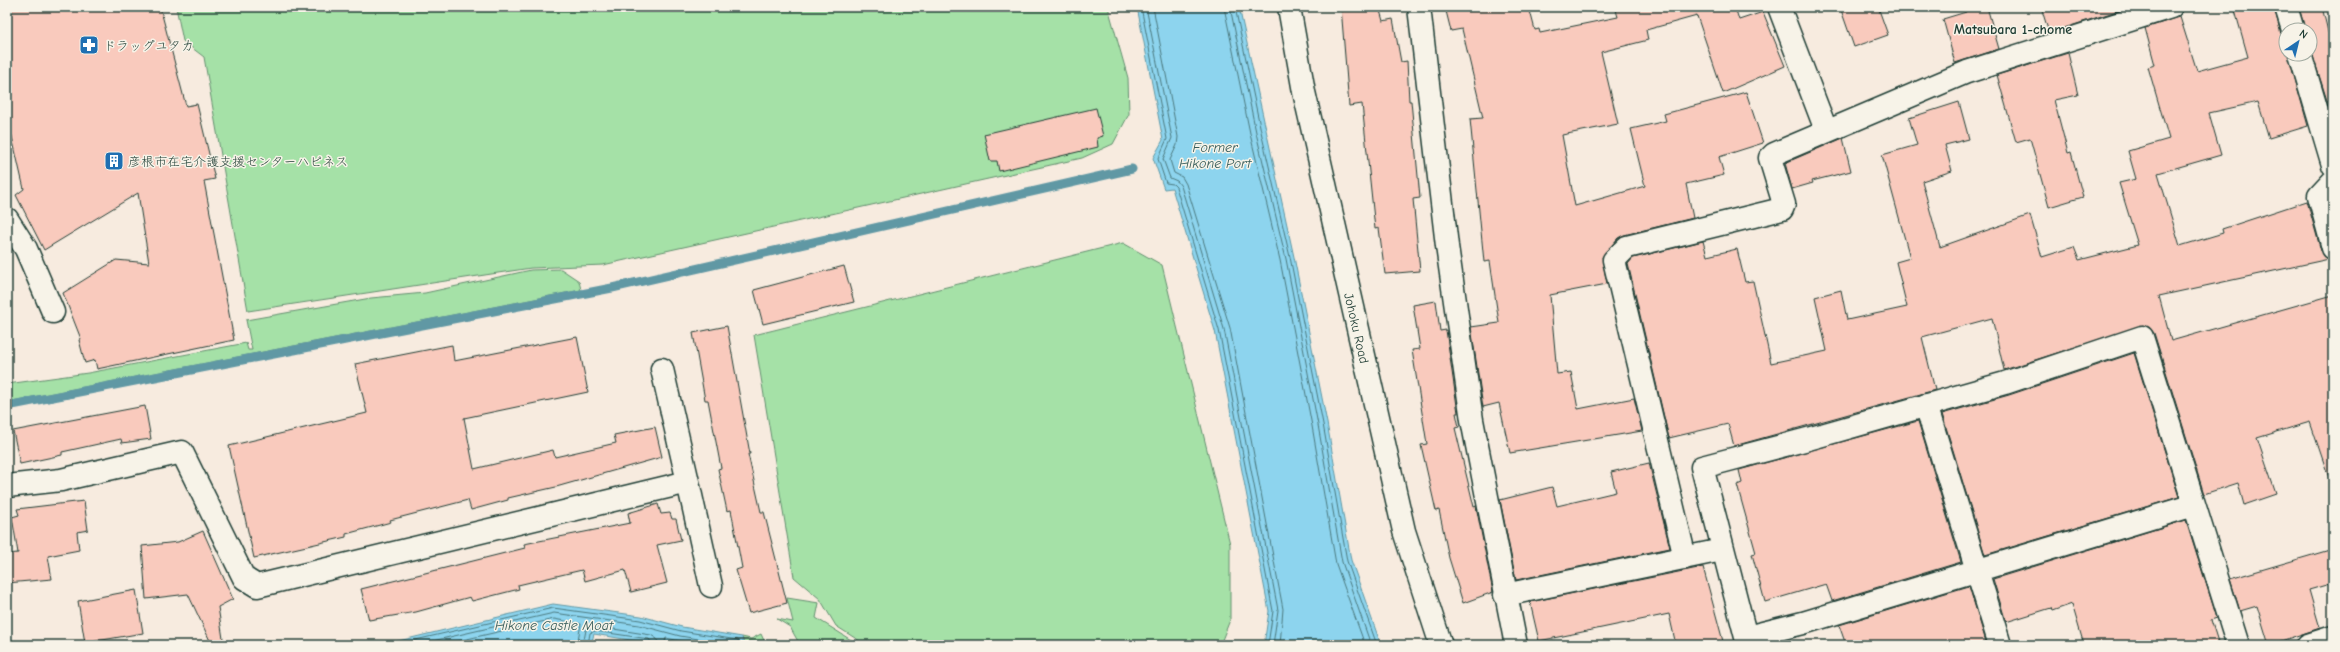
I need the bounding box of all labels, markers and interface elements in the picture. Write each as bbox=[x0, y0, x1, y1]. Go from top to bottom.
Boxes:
district label: Matsubara 1-chome bbox=[1954, 21, 2072, 38]
north arrow bbox=[2278, 22, 2318, 62]
text: N bbox=[2297, 27, 2310, 42]
pharmacy icon: ドラッグユタカ bbox=[78, 34, 100, 56]
place label: ドラッグユタカ bbox=[103, 38, 194, 53]
water label: Former Hikone Port bbox=[1179, 139, 1253, 172]
building icon: 彦根市在宅介護支援センターハピネス bbox=[103, 150, 125, 172]
place label: 彦根市在宅介護支援センターハピネス bbox=[128, 154, 348, 169]
street label: Johoku Road bbox=[1341, 291, 1372, 365]
water label: Hikone Castle Moat bbox=[495, 617, 615, 634]

